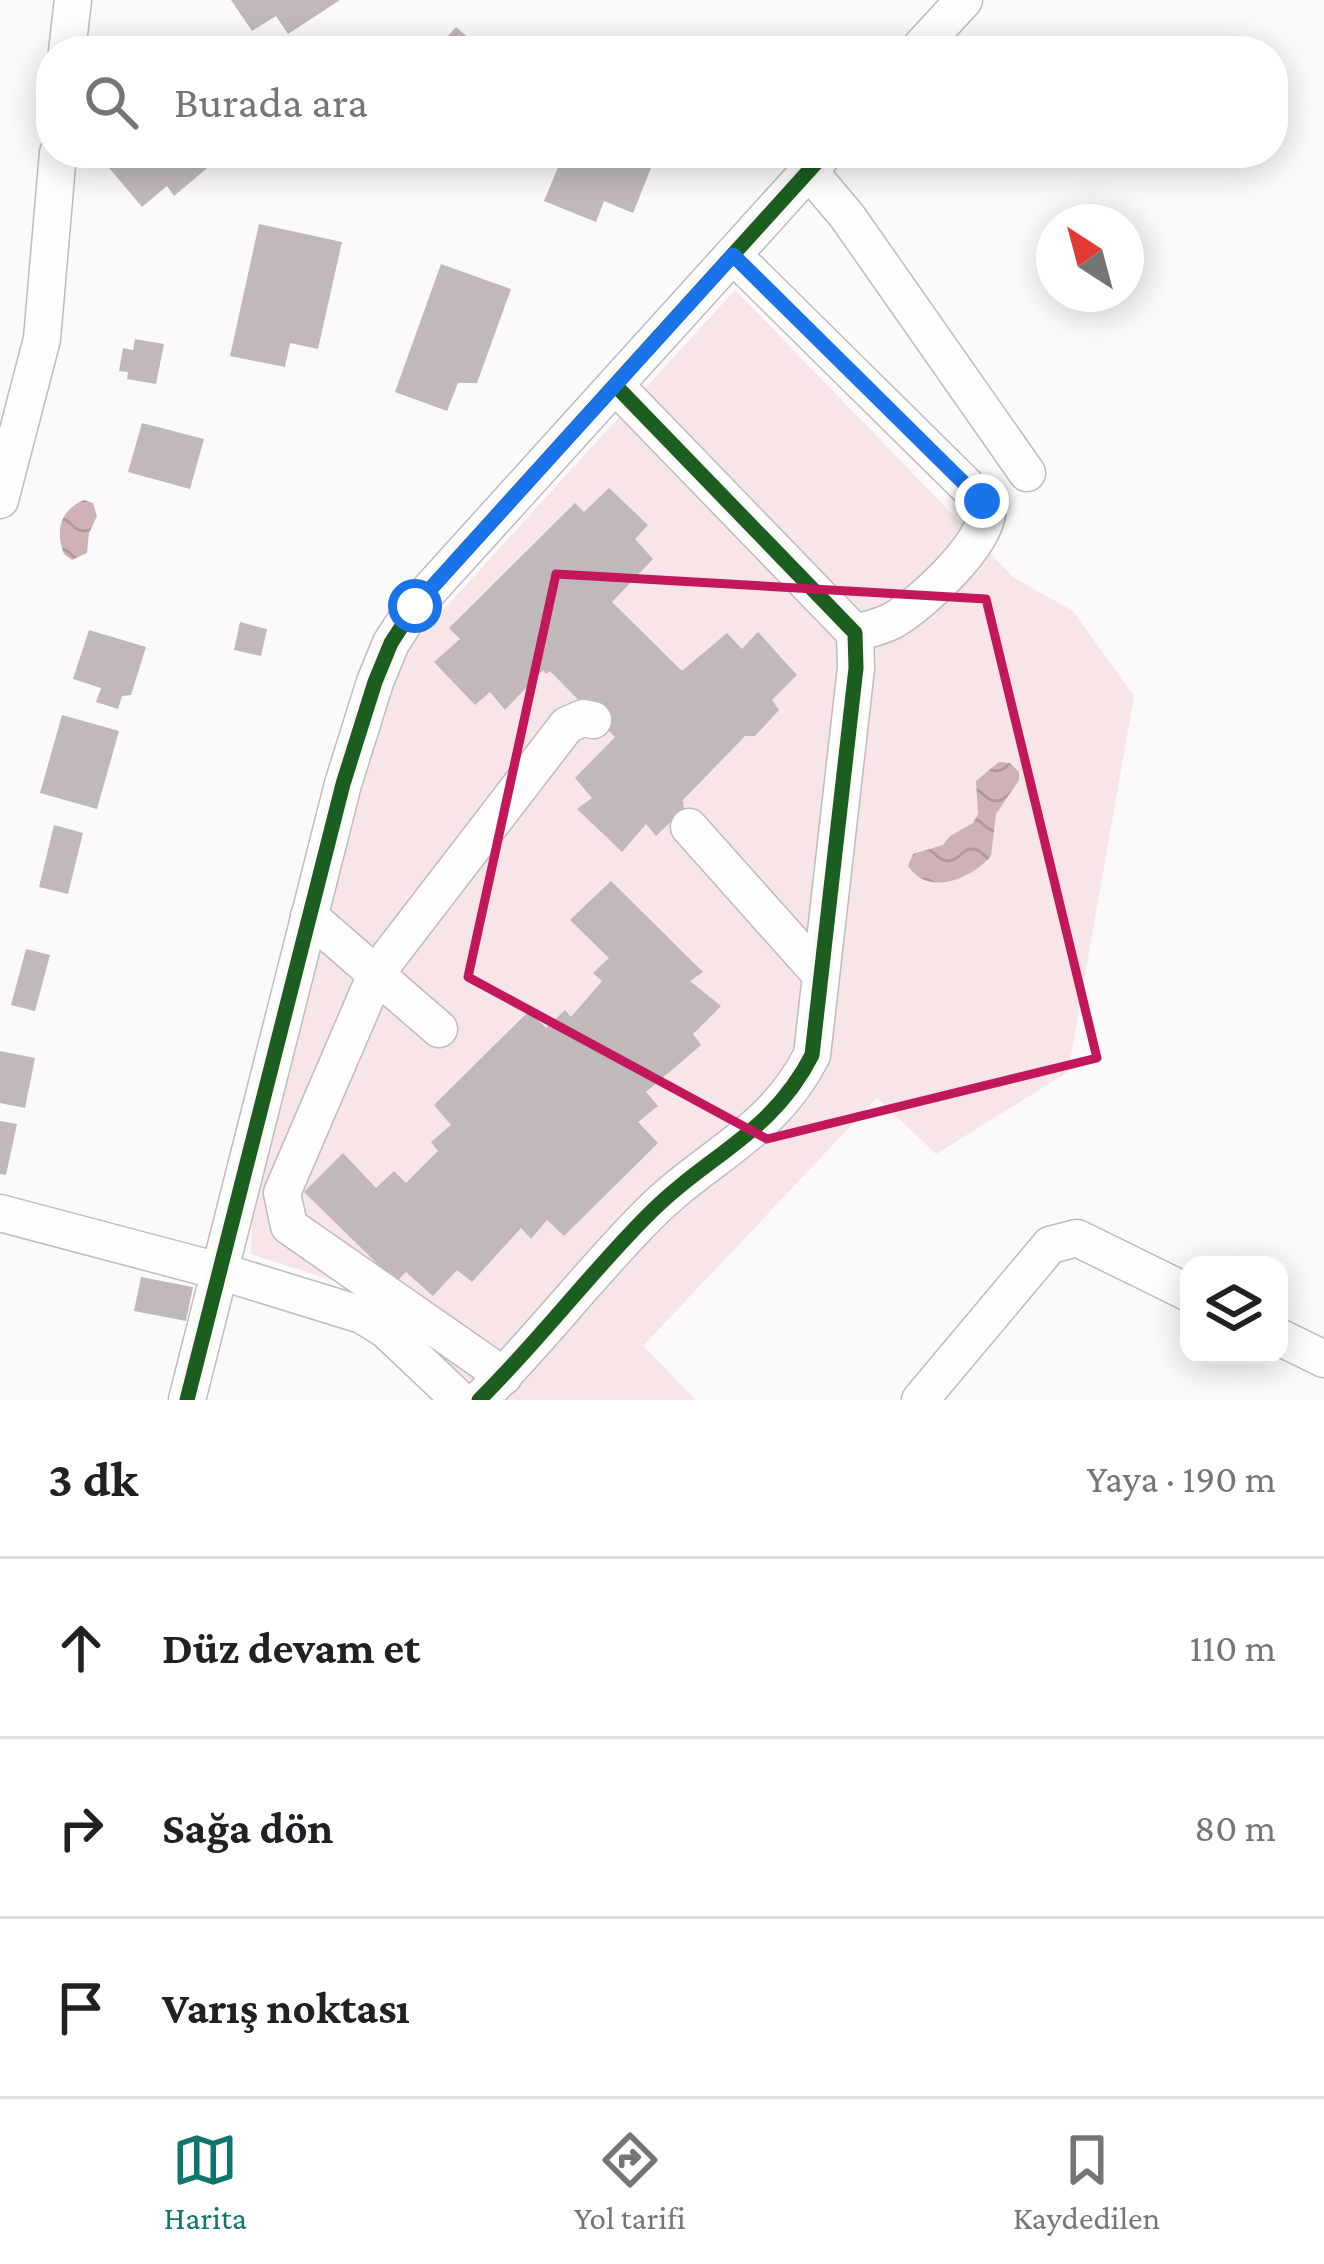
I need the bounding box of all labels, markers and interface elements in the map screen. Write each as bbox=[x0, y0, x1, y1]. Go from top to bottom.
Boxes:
search box bbox=[36, 36, 1288, 168]
icon: search bbox=[78, 69, 144, 135]
text: Burada ara bbox=[174, 77, 368, 127]
north arrow bbox=[1036, 204, 1144, 312]
route end bbox=[955, 474, 1009, 528]
route start bbox=[388, 579, 442, 633]
map controls bbox=[1180, 1256, 1288, 1364]
button: layers bbox=[1180, 1256, 1288, 1364]
text: 3 dk bbox=[48, 1450, 138, 1507]
text: Yaya · 190 m bbox=[1087, 1457, 1276, 1500]
icon: ahead bbox=[48, 1615, 114, 1681]
text: Düz devam et bbox=[162, 1623, 420, 1673]
text: 110 m bbox=[1189, 1626, 1276, 1669]
icon: right bbox=[48, 1795, 114, 1861]
text: Sağa dön bbox=[162, 1803, 333, 1853]
text: 80 m bbox=[1194, 1806, 1276, 1849]
icon: arrive bbox=[48, 1975, 114, 2041]
text: Varış noktası bbox=[162, 1983, 410, 2033]
tab: Harita bbox=[164, 2127, 247, 2236]
tab: Yol tarifi bbox=[574, 2127, 686, 2236]
tab: Kaydedilen bbox=[1013, 2127, 1160, 2236]

